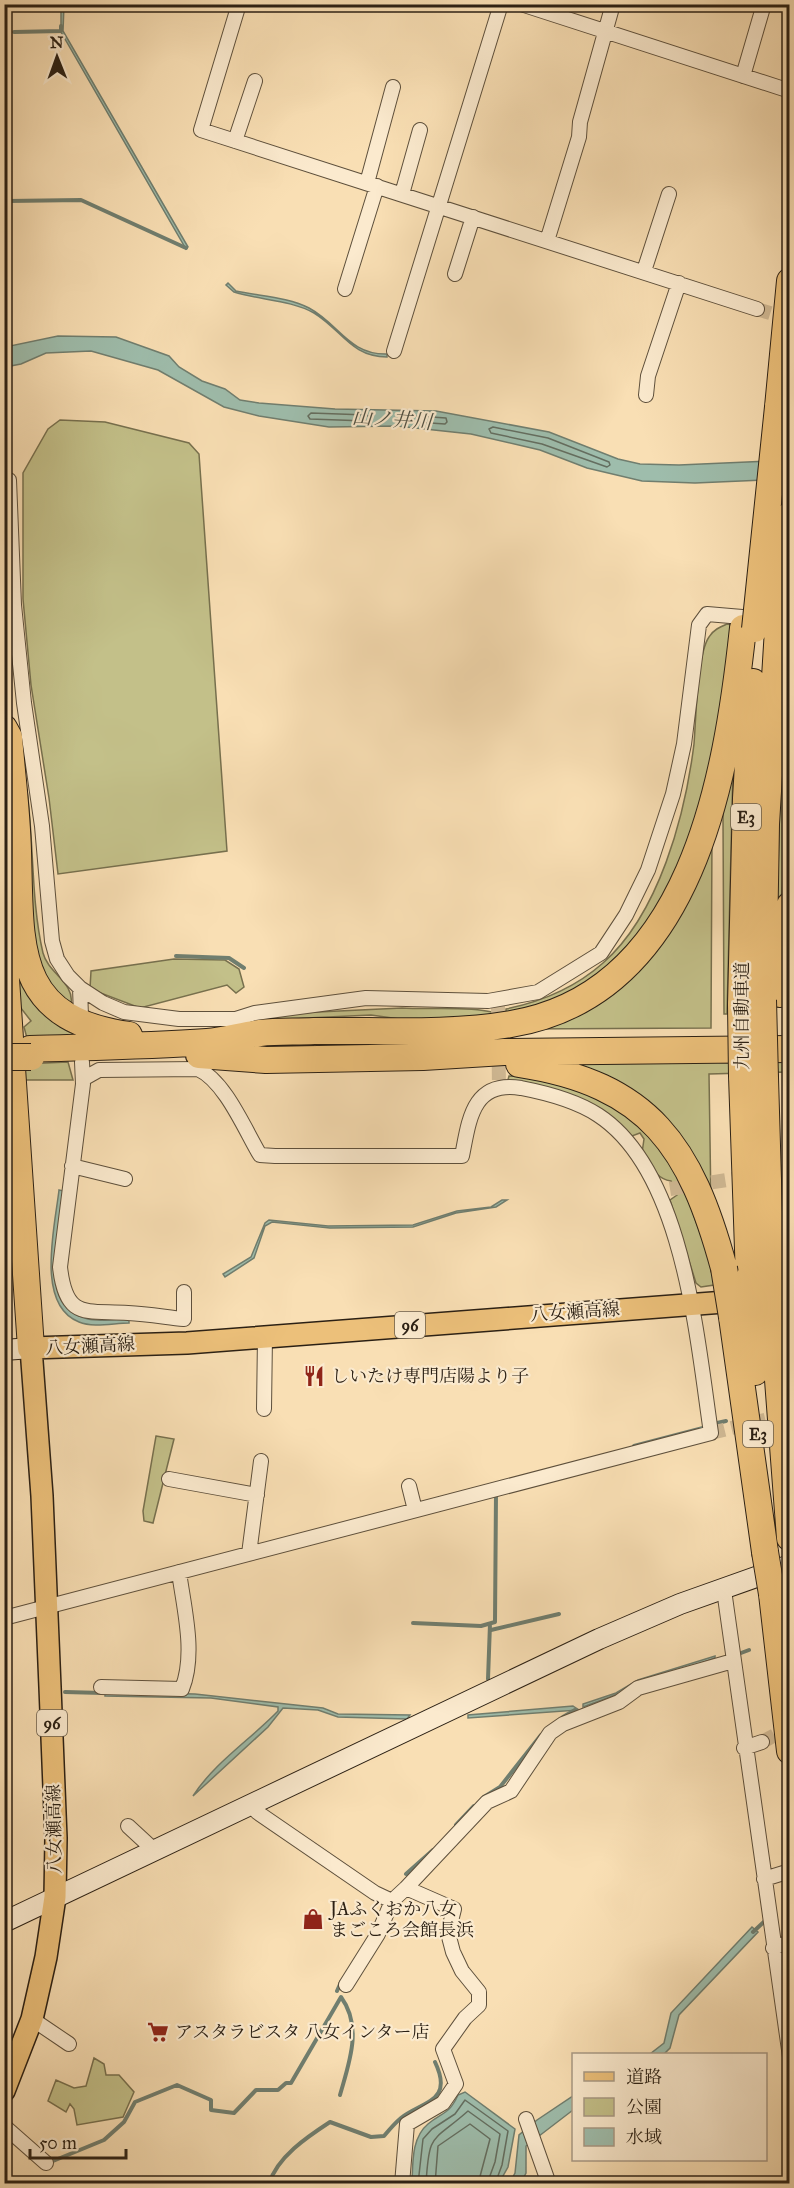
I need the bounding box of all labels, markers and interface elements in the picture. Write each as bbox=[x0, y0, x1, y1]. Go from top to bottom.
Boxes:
north arrow bbox=[27, 27, 87, 87]
text: N bbox=[50, 33, 64, 52]
water label: 山ノ井川 bbox=[351, 404, 435, 434]
road number: E3 bbox=[731, 804, 761, 830]
street label: 九州自動車道 bbox=[731, 962, 753, 1070]
street label: 八女瀬高線 bbox=[529, 1298, 621, 1326]
road number: 96 bbox=[395, 1312, 425, 1338]
street label: 八女瀬高線 bbox=[44, 1333, 136, 1359]
restaurant icon: しいたけ専門店陽より子 bbox=[302, 1364, 326, 1388]
place label: しいたけ専門店陽より子 bbox=[331, 1365, 529, 1387]
road number: E3 bbox=[743, 1421, 773, 1447]
road number: 96 bbox=[37, 1710, 67, 1736]
street label: 八女瀬高線 bbox=[42, 1784, 66, 1874]
place label: JAふくおか八女 まごころ会館長浜 bbox=[328, 1898, 474, 1941]
shop icon: JAふくおか八女 まごころ会館長浜 bbox=[301, 1907, 325, 1931]
supermarket icon: アスタラビスタ 八女インター店 bbox=[146, 2020, 170, 2044]
place label: アスタラビスタ 八女インター店 bbox=[175, 2021, 429, 2043]
legend bbox=[572, 2053, 767, 2161]
text: 道路 bbox=[626, 2066, 662, 2088]
text: 公園 bbox=[626, 2096, 662, 2118]
scale bar bbox=[30, 2122, 126, 2160]
text: 水域 bbox=[626, 2126, 662, 2148]
text: 50 m bbox=[39, 2132, 77, 2154]

